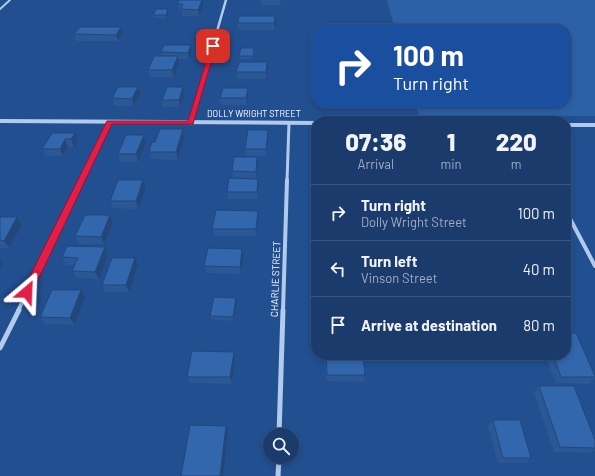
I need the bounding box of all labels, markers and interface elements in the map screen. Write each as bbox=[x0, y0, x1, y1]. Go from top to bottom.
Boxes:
pin bbox=[196, 29, 230, 63]
icon: arrive bbox=[202, 35, 224, 57]
text: 100 m bbox=[393, 38, 464, 72]
icon: right bbox=[327, 40, 379, 92]
text: Turn right bbox=[393, 72, 469, 94]
street label: DOLLY WRIGHT STREET bbox=[207, 108, 301, 119]
text: 07:36 bbox=[345, 127, 406, 156]
text: 1 bbox=[447, 127, 455, 156]
text: 220 bbox=[496, 127, 537, 156]
text: Arrival bbox=[358, 156, 394, 172]
text: min bbox=[440, 156, 462, 172]
text: m bbox=[511, 156, 522, 172]
text: Turn right bbox=[361, 196, 426, 214]
icon: right bbox=[327, 202, 349, 224]
text: 100 m bbox=[517, 204, 555, 222]
text: Dolly Wright Street bbox=[361, 214, 467, 230]
street label: CHARLIE STREET bbox=[268, 240, 282, 317]
text: Turn left bbox=[361, 252, 417, 270]
icon: left bbox=[327, 258, 349, 280]
text: 40 m bbox=[523, 260, 555, 278]
text: Vinson Street bbox=[361, 270, 437, 286]
position arrow bbox=[6, 271, 48, 313]
icon: arrive bbox=[327, 314, 349, 336]
text: Arrive at destination bbox=[361, 316, 497, 334]
text: 80 m bbox=[523, 316, 555, 334]
map controls bbox=[263, 428, 299, 464]
button: search bbox=[263, 428, 299, 464]

